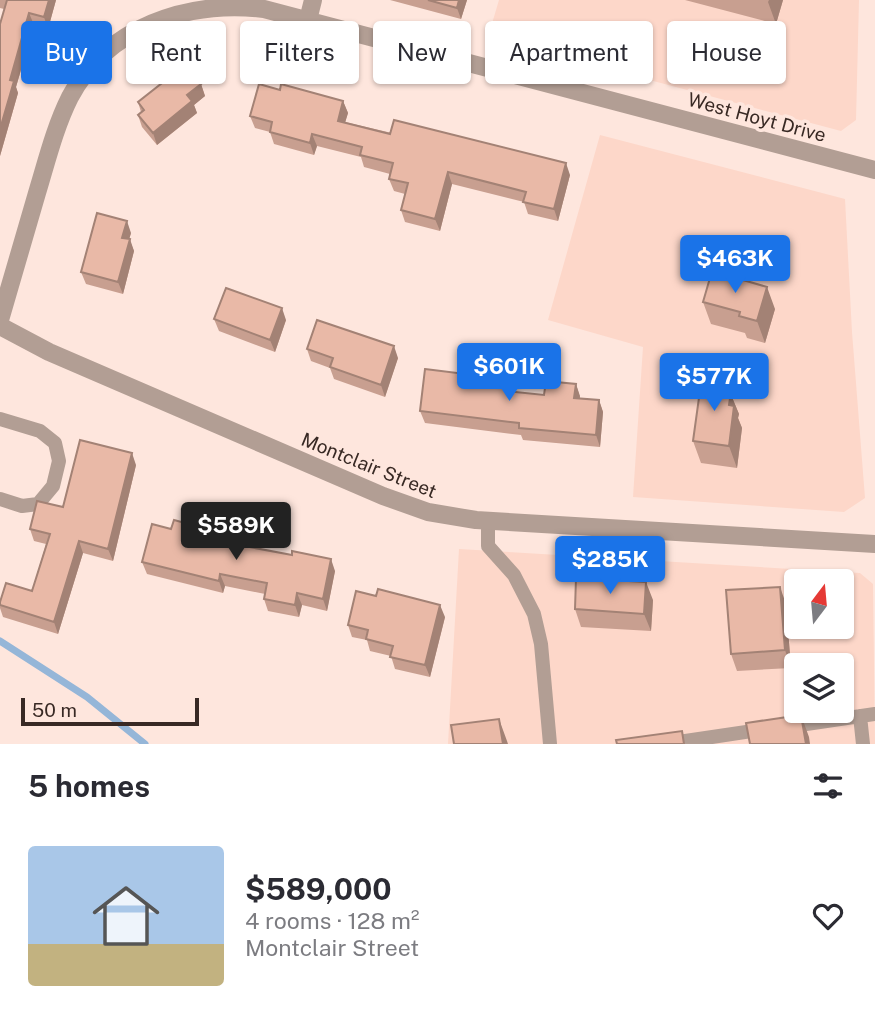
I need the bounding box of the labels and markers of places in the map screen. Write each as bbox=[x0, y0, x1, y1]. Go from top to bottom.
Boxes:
pin: $463K bbox=[686, 236, 784, 295]
pin: $601K bbox=[460, 344, 558, 403]
pin: $577K bbox=[665, 354, 763, 413]
pin: $589K bbox=[187, 503, 285, 562]
pin: $285K bbox=[561, 536, 659, 596]

